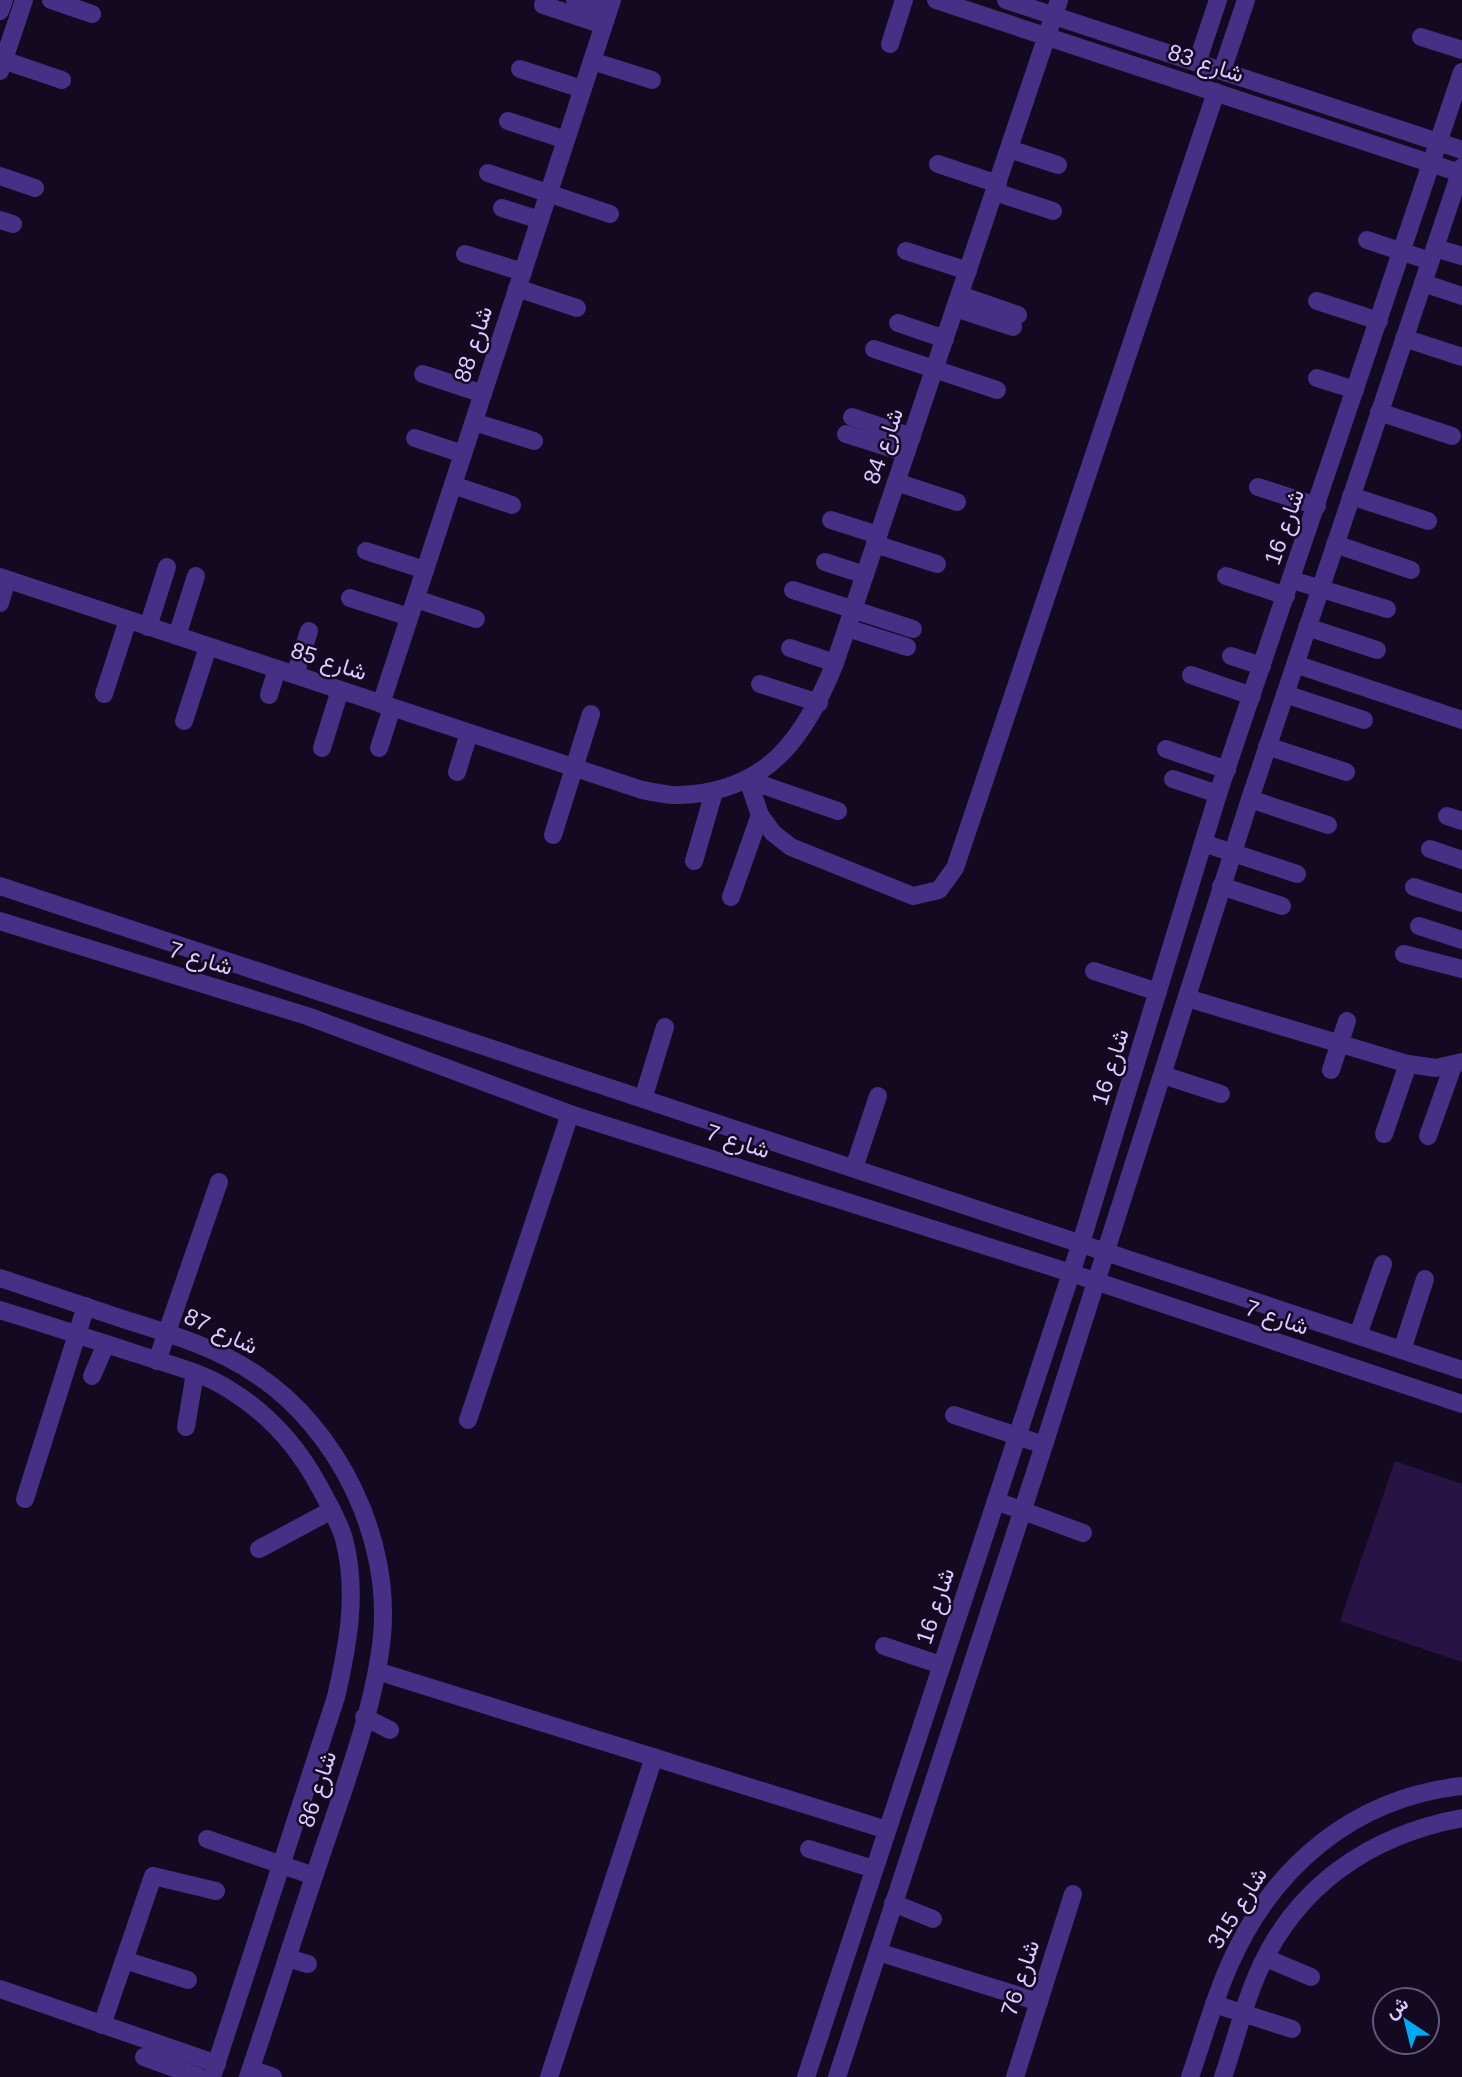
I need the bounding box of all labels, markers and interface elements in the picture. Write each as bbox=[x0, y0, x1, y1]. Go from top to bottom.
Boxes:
street label: شارع 83 bbox=[1164, 39, 1247, 90]
street label: شارع 88 bbox=[449, 303, 500, 386]
street label: شارع 84 bbox=[858, 405, 911, 488]
street label: شارع 16 bbox=[1259, 486, 1312, 569]
street label: شارع 85 bbox=[287, 637, 370, 688]
street label: شارع 7 bbox=[165, 936, 236, 983]
street label: شارع 16 bbox=[1086, 1026, 1137, 1109]
street label: شارع 7 bbox=[702, 1119, 773, 1166]
street label: شارع 7 bbox=[1241, 1294, 1312, 1343]
street label: شارع 87 bbox=[179, 1303, 262, 1362]
street label: شارع 16 bbox=[911, 1565, 962, 1648]
street label: شارع 86 bbox=[293, 1748, 344, 1831]
street label: شارع 315 bbox=[1202, 1863, 1275, 1955]
street label: شارع 76 bbox=[996, 1937, 1047, 2020]
north arrow bbox=[1371, 1986, 1441, 2056]
text: ش bbox=[1381, 1992, 1413, 2023]

